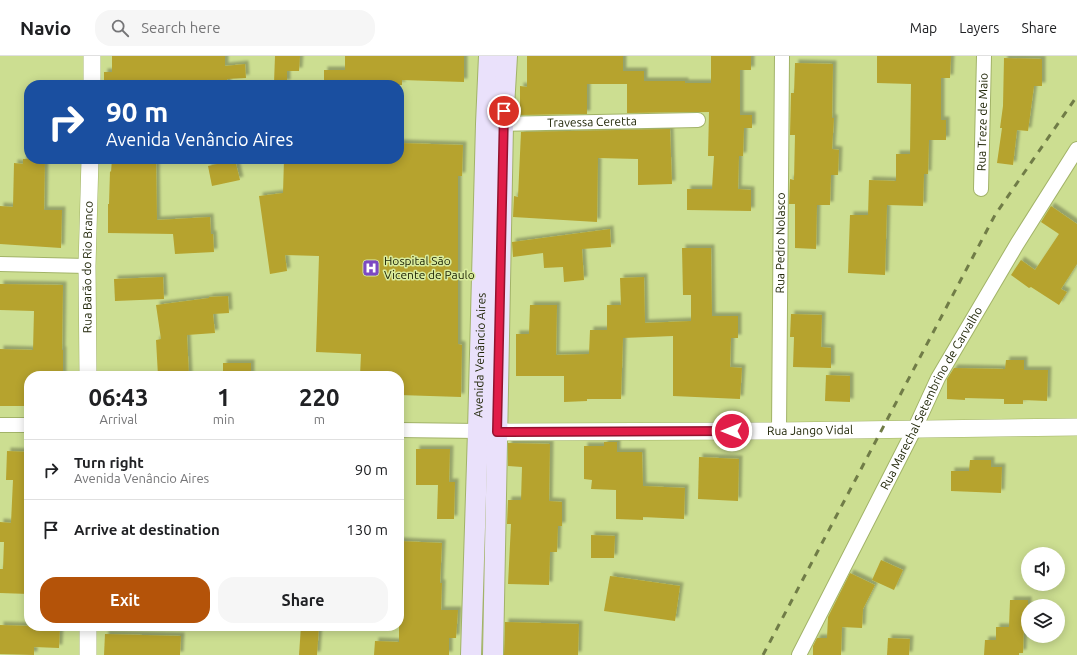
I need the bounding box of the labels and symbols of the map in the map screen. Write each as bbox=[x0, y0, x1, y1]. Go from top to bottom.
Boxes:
street label: Rua Treze de Maio bbox=[974, 73, 990, 171]
pin bbox=[487, 94, 521, 128]
street label: Travessa Ceretta bbox=[547, 114, 637, 129]
street label: Rua Pedro Nolasco bbox=[773, 192, 787, 294]
street label: Rua Barão do Rio Branco bbox=[80, 201, 95, 333]
place label: Hospital São Vicente de Paulo bbox=[384, 254, 475, 281]
hospital icon: Hospital São Vicente de Paulo bbox=[361, 258, 381, 278]
street label: Avenida Venâncio Aires bbox=[471, 292, 488, 418]
street label: Rua Marechal Setembrino de Carvalho bbox=[878, 304, 985, 492]
position arrow bbox=[711, 410, 753, 452]
street label: Rua Jango Vidal bbox=[767, 423, 853, 437]

